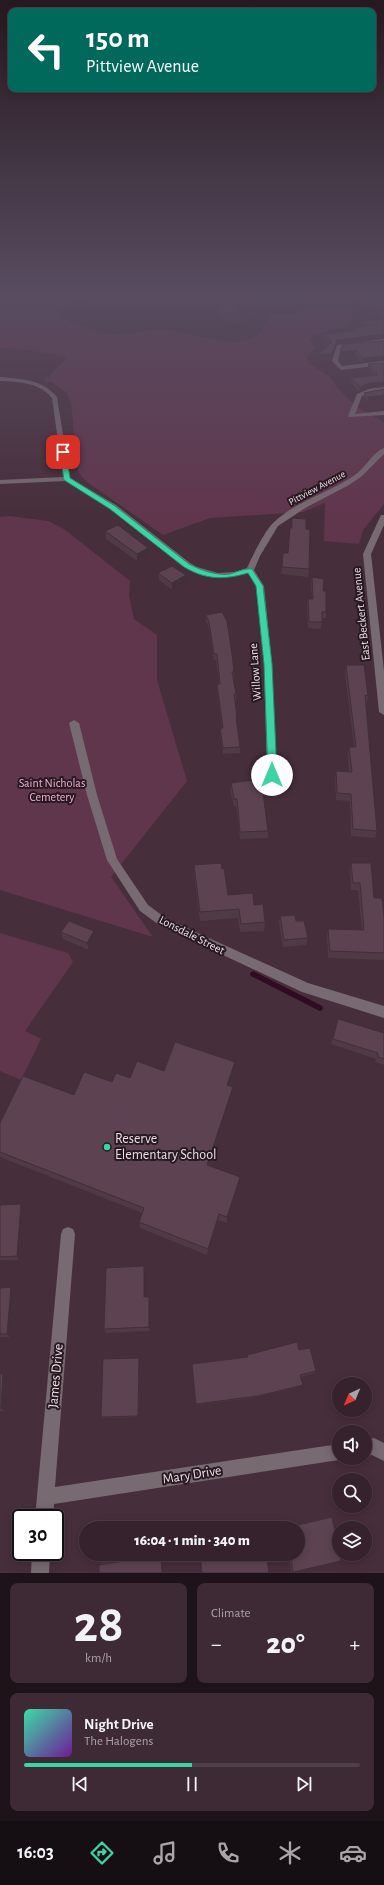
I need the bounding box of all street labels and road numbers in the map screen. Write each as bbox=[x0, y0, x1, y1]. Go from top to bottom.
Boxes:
street label: Pittview Avenue bbox=[287, 469, 347, 507]
street label: East Beckert Avenue bbox=[350, 567, 372, 661]
street label: Willow Lane bbox=[247, 643, 263, 701]
street label: Lonsdale Street bbox=[157, 913, 227, 957]
street label: James Drive bbox=[46, 1343, 66, 1409]
street label: Mary Drive bbox=[162, 1463, 222, 1487]

